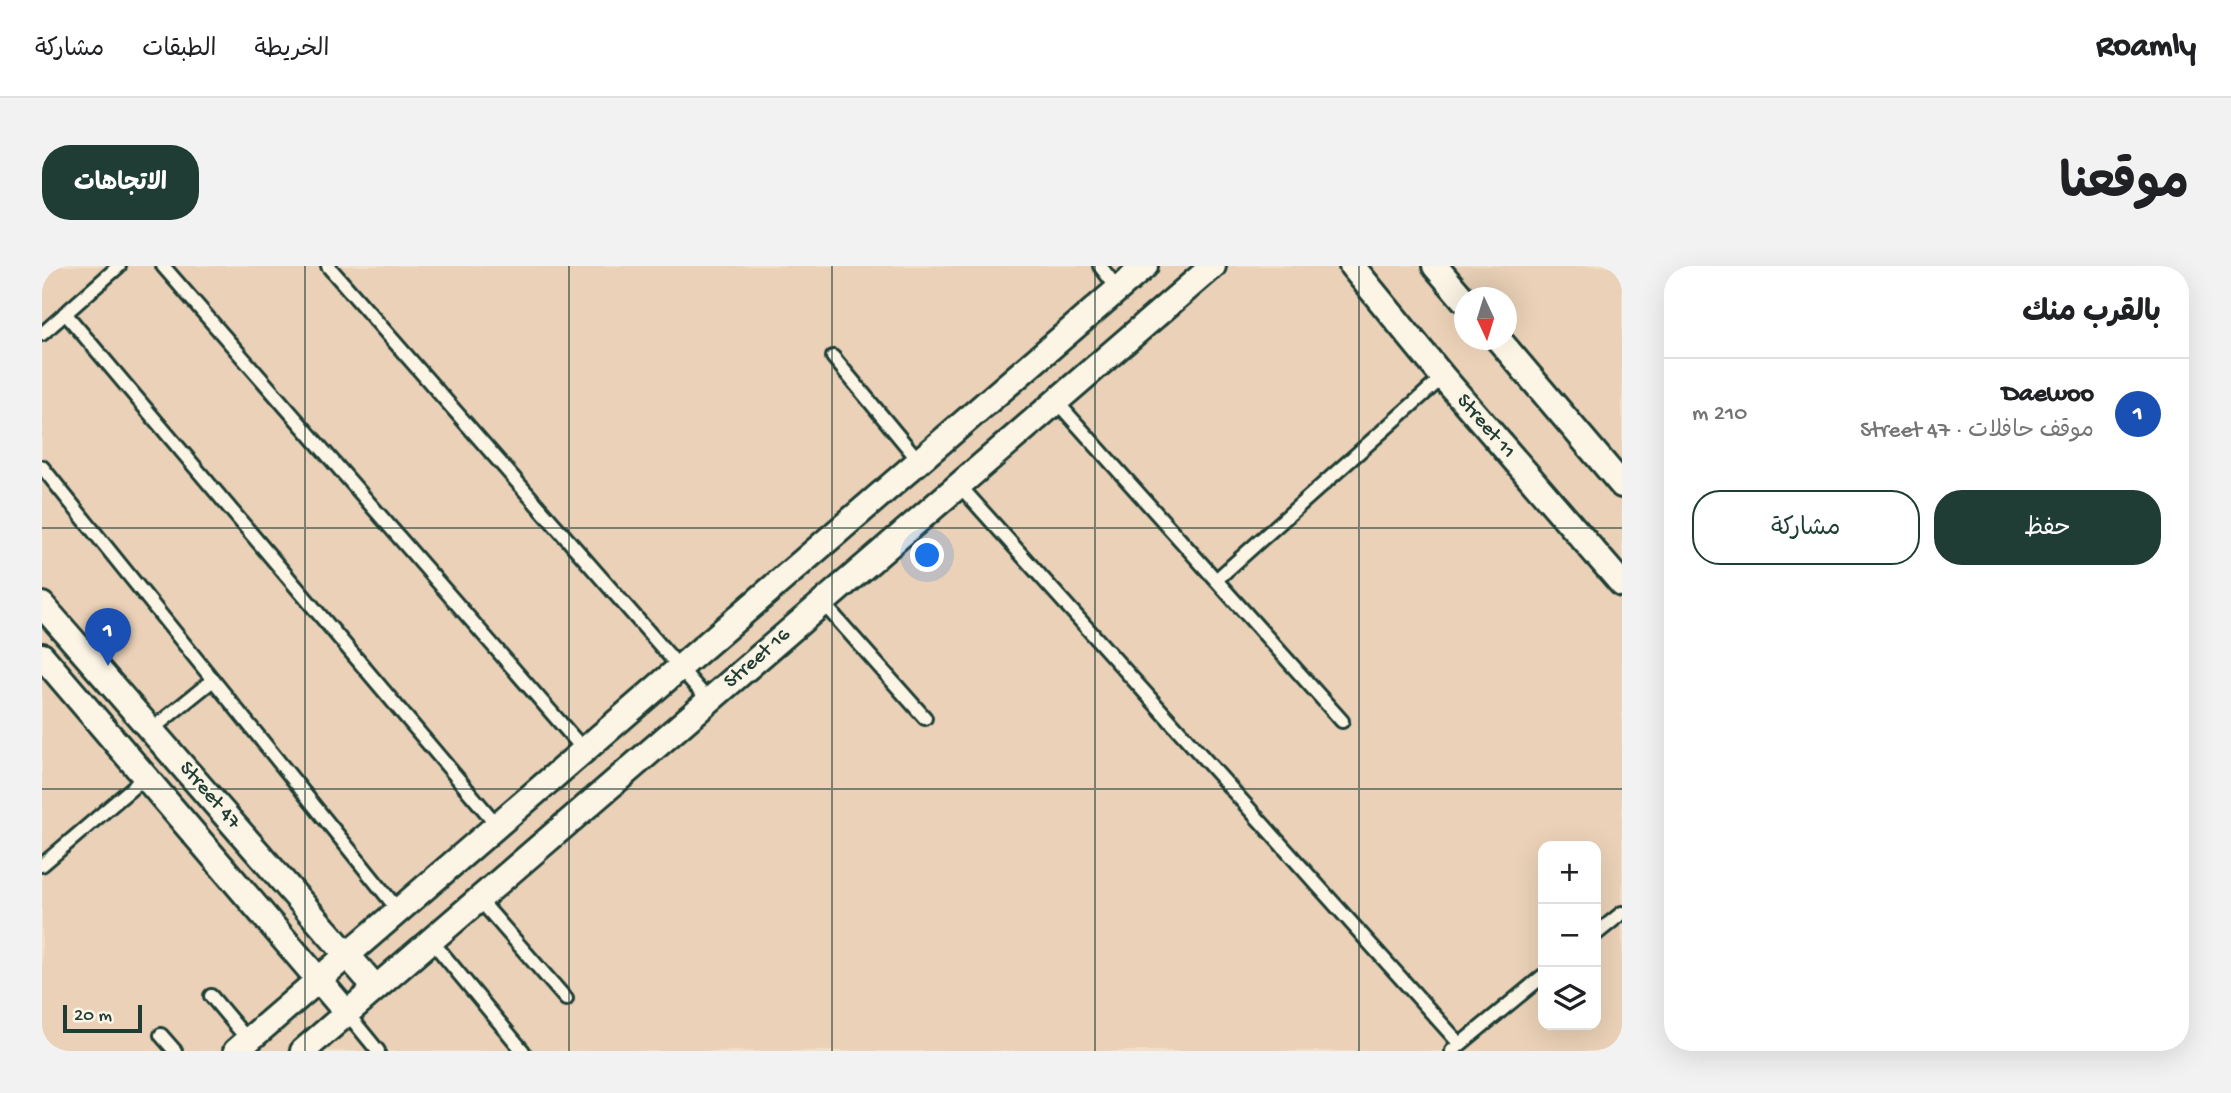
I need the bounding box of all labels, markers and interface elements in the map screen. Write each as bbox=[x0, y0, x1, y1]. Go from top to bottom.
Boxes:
text: Roamly bbox=[2096, 29, 2196, 67]
text: مشاركة bbox=[35, 36, 104, 65]
text: الطبقات bbox=[142, 36, 217, 65]
text: الخريطة bbox=[255, 36, 329, 65]
button: الاتجاهات bbox=[42, 145, 199, 220]
text: موقعنا bbox=[2059, 158, 2189, 216]
north arrow bbox=[1454, 287, 1517, 350]
text: بالقرب منك bbox=[2022, 297, 2161, 332]
text: Daewoo bbox=[2002, 380, 2094, 411]
street label: Street 11 bbox=[1450, 389, 1520, 465]
text: 210 m bbox=[1692, 401, 1747, 428]
text: 1 bbox=[2133, 401, 2143, 428]
text: موقف حافلات · Street 47 bbox=[1860, 418, 2094, 445]
button: مشاركة bbox=[1692, 490, 1920, 565]
button: حفظ bbox=[1934, 490, 2161, 565]
your location bbox=[910, 538, 944, 572]
pin: 1 bbox=[85, 608, 131, 666]
street label: Street 16 bbox=[720, 623, 797, 695]
street label: Street 47 bbox=[173, 757, 246, 836]
map controls bbox=[1538, 841, 1601, 1030]
button: + bbox=[1538, 841, 1601, 904]
button: − bbox=[1538, 904, 1601, 967]
button: layers bbox=[1538, 967, 1601, 1030]
scale bar bbox=[63, 1002, 142, 1034]
text: 20 m bbox=[74, 1005, 112, 1028]

